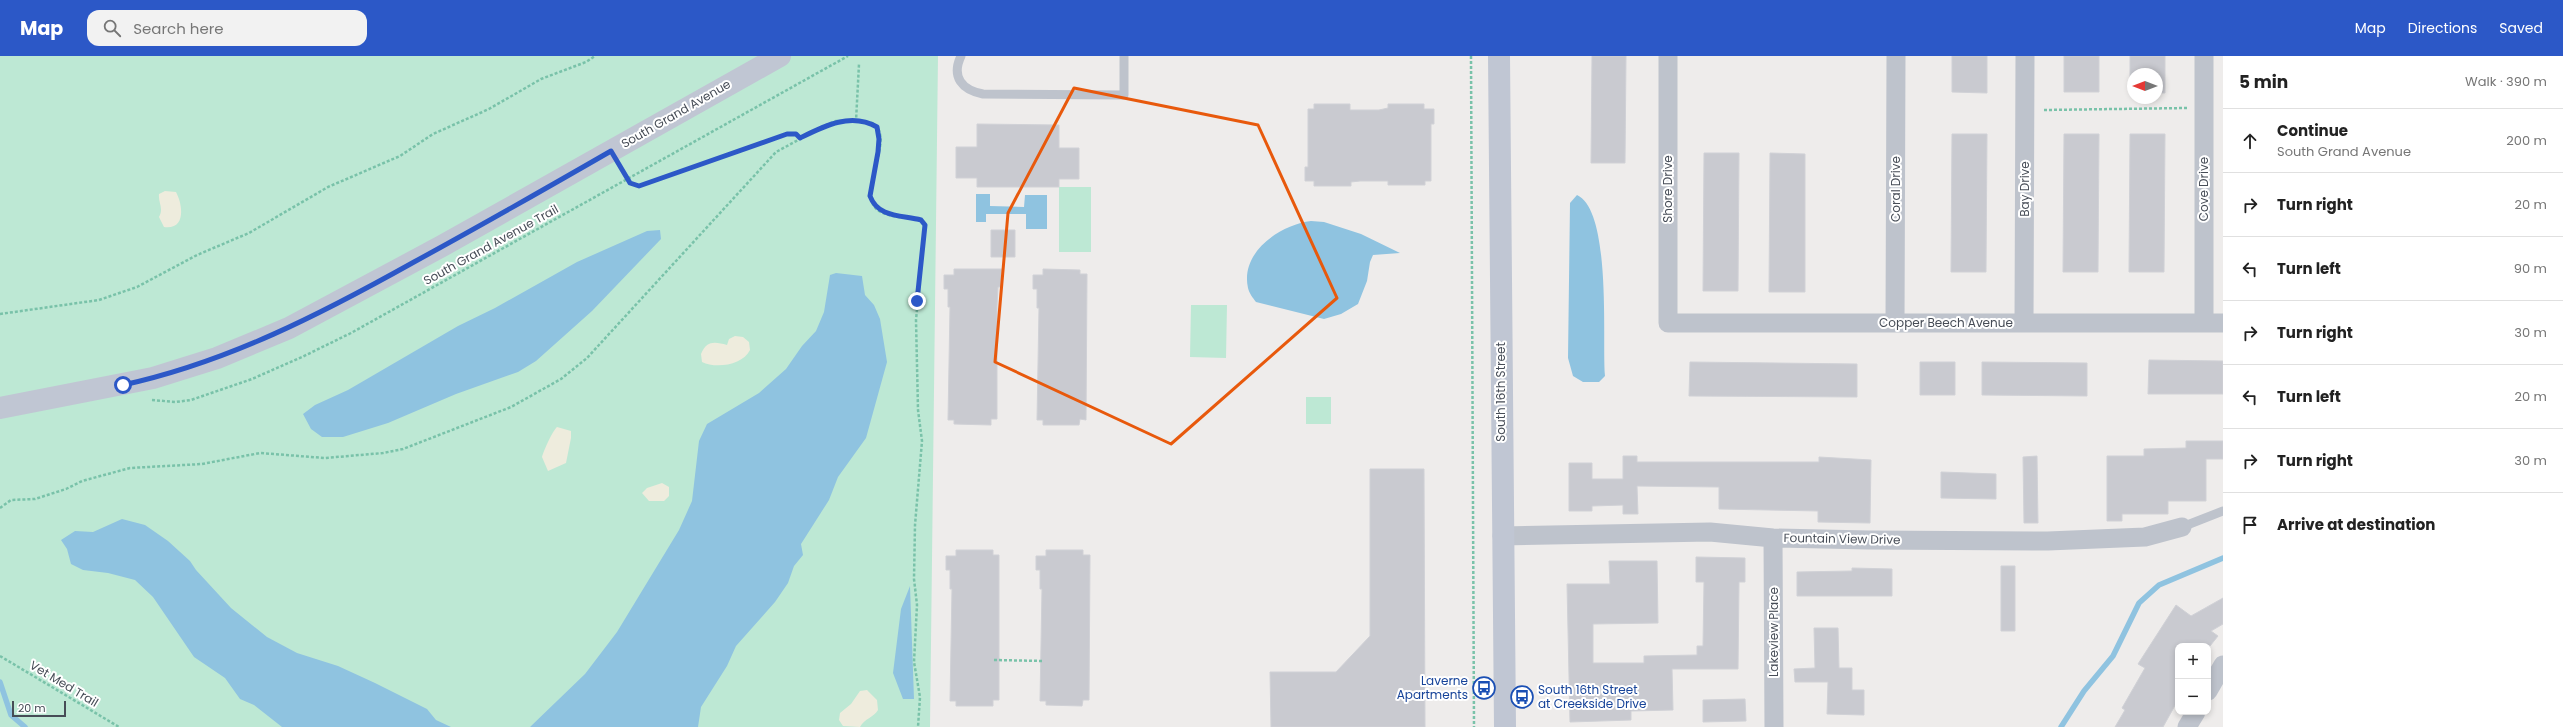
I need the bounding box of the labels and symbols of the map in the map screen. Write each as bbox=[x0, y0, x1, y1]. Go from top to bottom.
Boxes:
north arrow bbox=[2127, 68, 2163, 104]
street label: South Grand Avenue bbox=[618, 75, 734, 152]
street label: Shore Drive bbox=[1659, 155, 1676, 223]
street label: Coral Drive bbox=[1887, 156, 1904, 222]
street label: Cove Drive bbox=[2195, 157, 2212, 221]
street label: Bay Drive bbox=[2016, 161, 2033, 217]
street label: South Grand Avenue Trail bbox=[420, 200, 561, 289]
route end bbox=[908, 292, 926, 310]
street label: Copper Beech Avenue bbox=[1879, 314, 2013, 331]
street label: South 16th Street bbox=[1492, 342, 1509, 442]
route start bbox=[114, 376, 132, 394]
street label: Fountain View Drive bbox=[1783, 529, 1901, 548]
street label: Lakeview Place bbox=[1765, 587, 1782, 677]
street label: Vet Med Trail bbox=[27, 656, 102, 711]
place label: Laverne Apartments bbox=[1397, 672, 1468, 703]
bus stop icon: Laverne Apartments bbox=[1471, 675, 1497, 701]
place label: South 16th Street at Creekside Drive bbox=[1538, 681, 1647, 712]
bus stop icon: South 16th Street at Creekside Drive bbox=[1509, 684, 1535, 710]
scale bar bbox=[12, 699, 66, 718]

